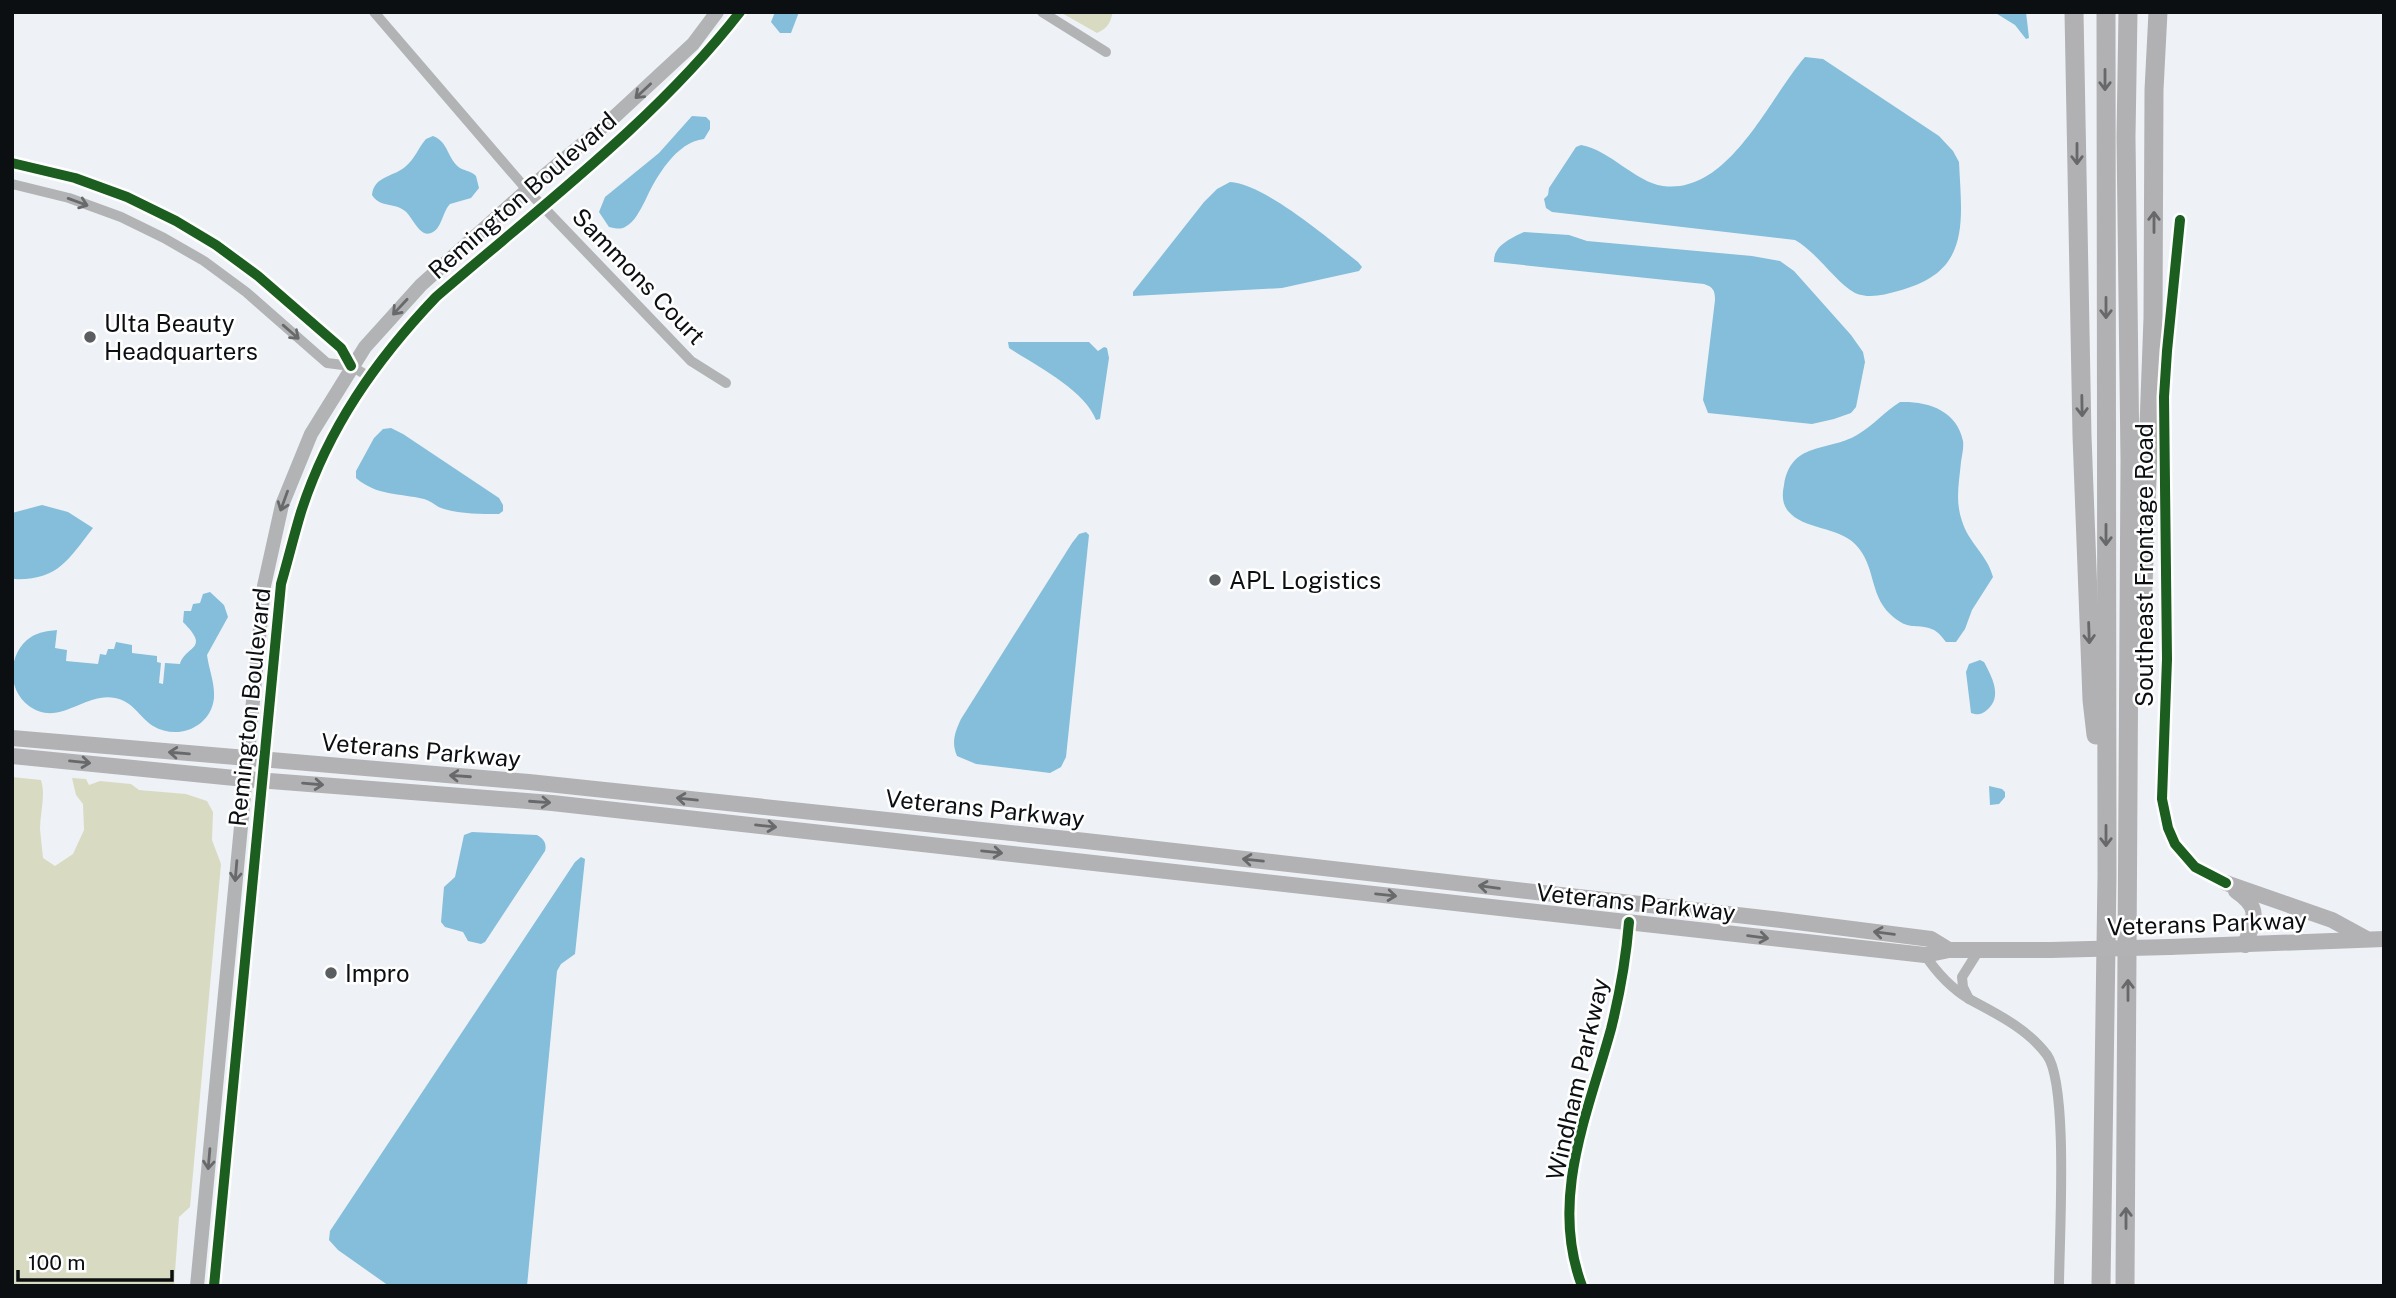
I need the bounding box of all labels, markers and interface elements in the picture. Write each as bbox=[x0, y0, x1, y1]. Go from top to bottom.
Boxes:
one-way arrow bbox=[2098, 69, 2112, 92]
one-way arrow bbox=[635, 82, 652, 99]
street label: Remington Boulevard bbox=[422, 106, 622, 284]
one-way arrow bbox=[2070, 142, 2084, 165]
one-way arrow bbox=[67, 196, 89, 209]
street label: Sammons Court bbox=[567, 202, 711, 350]
one-way arrow bbox=[2147, 211, 2161, 234]
one-way arrow bbox=[2099, 296, 2112, 319]
one-way arrow bbox=[391, 298, 408, 315]
place label: Ulta Beauty Headquarters bbox=[104, 309, 258, 365]
one-way arrow bbox=[282, 324, 300, 340]
marker: Ulta Beauty Headquarters bbox=[82, 329, 98, 345]
one-way arrow bbox=[2075, 394, 2088, 417]
street label: Southeast Frontage Road bbox=[2130, 423, 2158, 707]
one-way arrow bbox=[277, 489, 289, 511]
one-way arrow bbox=[2099, 524, 2113, 547]
place label: APL Logistics bbox=[1229, 566, 1381, 594]
marker: APL Logistics bbox=[1207, 572, 1223, 588]
street label: Remington Boulevard bbox=[223, 586, 275, 828]
one-way arrow bbox=[2083, 622, 2096, 645]
street label: Veterans Parkway bbox=[320, 727, 522, 773]
one-way arrow bbox=[168, 747, 191, 760]
one-way arrow bbox=[68, 756, 91, 769]
one-way arrow bbox=[450, 769, 472, 782]
one-way arrow bbox=[302, 778, 324, 791]
street label: Veterans Parkway bbox=[884, 784, 1086, 832]
one-way arrow bbox=[676, 792, 698, 805]
one-way arrow bbox=[528, 796, 551, 809]
one-way arrow bbox=[754, 820, 777, 833]
one-way arrow bbox=[2099, 825, 2113, 848]
one-way arrow bbox=[981, 845, 1003, 858]
one-way arrow bbox=[1242, 854, 1265, 867]
one-way arrow bbox=[230, 859, 243, 882]
street label: Veterans Parkway bbox=[1535, 878, 1737, 926]
one-way arrow bbox=[1478, 880, 1501, 893]
one-way arrow bbox=[1374, 889, 1397, 902]
street label: Veterans Parkway bbox=[2106, 906, 2308, 940]
one-way arrow bbox=[1873, 926, 1896, 939]
one-way arrow bbox=[1746, 931, 1769, 944]
place label: Impro bbox=[345, 959, 410, 987]
marker: Impro bbox=[323, 965, 339, 981]
street label: Windham Parkway bbox=[1540, 975, 1614, 1183]
one-way arrow bbox=[2121, 979, 2135, 1002]
one-way arrow bbox=[202, 1147, 215, 1169]
one-way arrow bbox=[2119, 1206, 2133, 1229]
scale bar bbox=[18, 1238, 172, 1282]
text: 100 m bbox=[28, 1250, 85, 1275]

